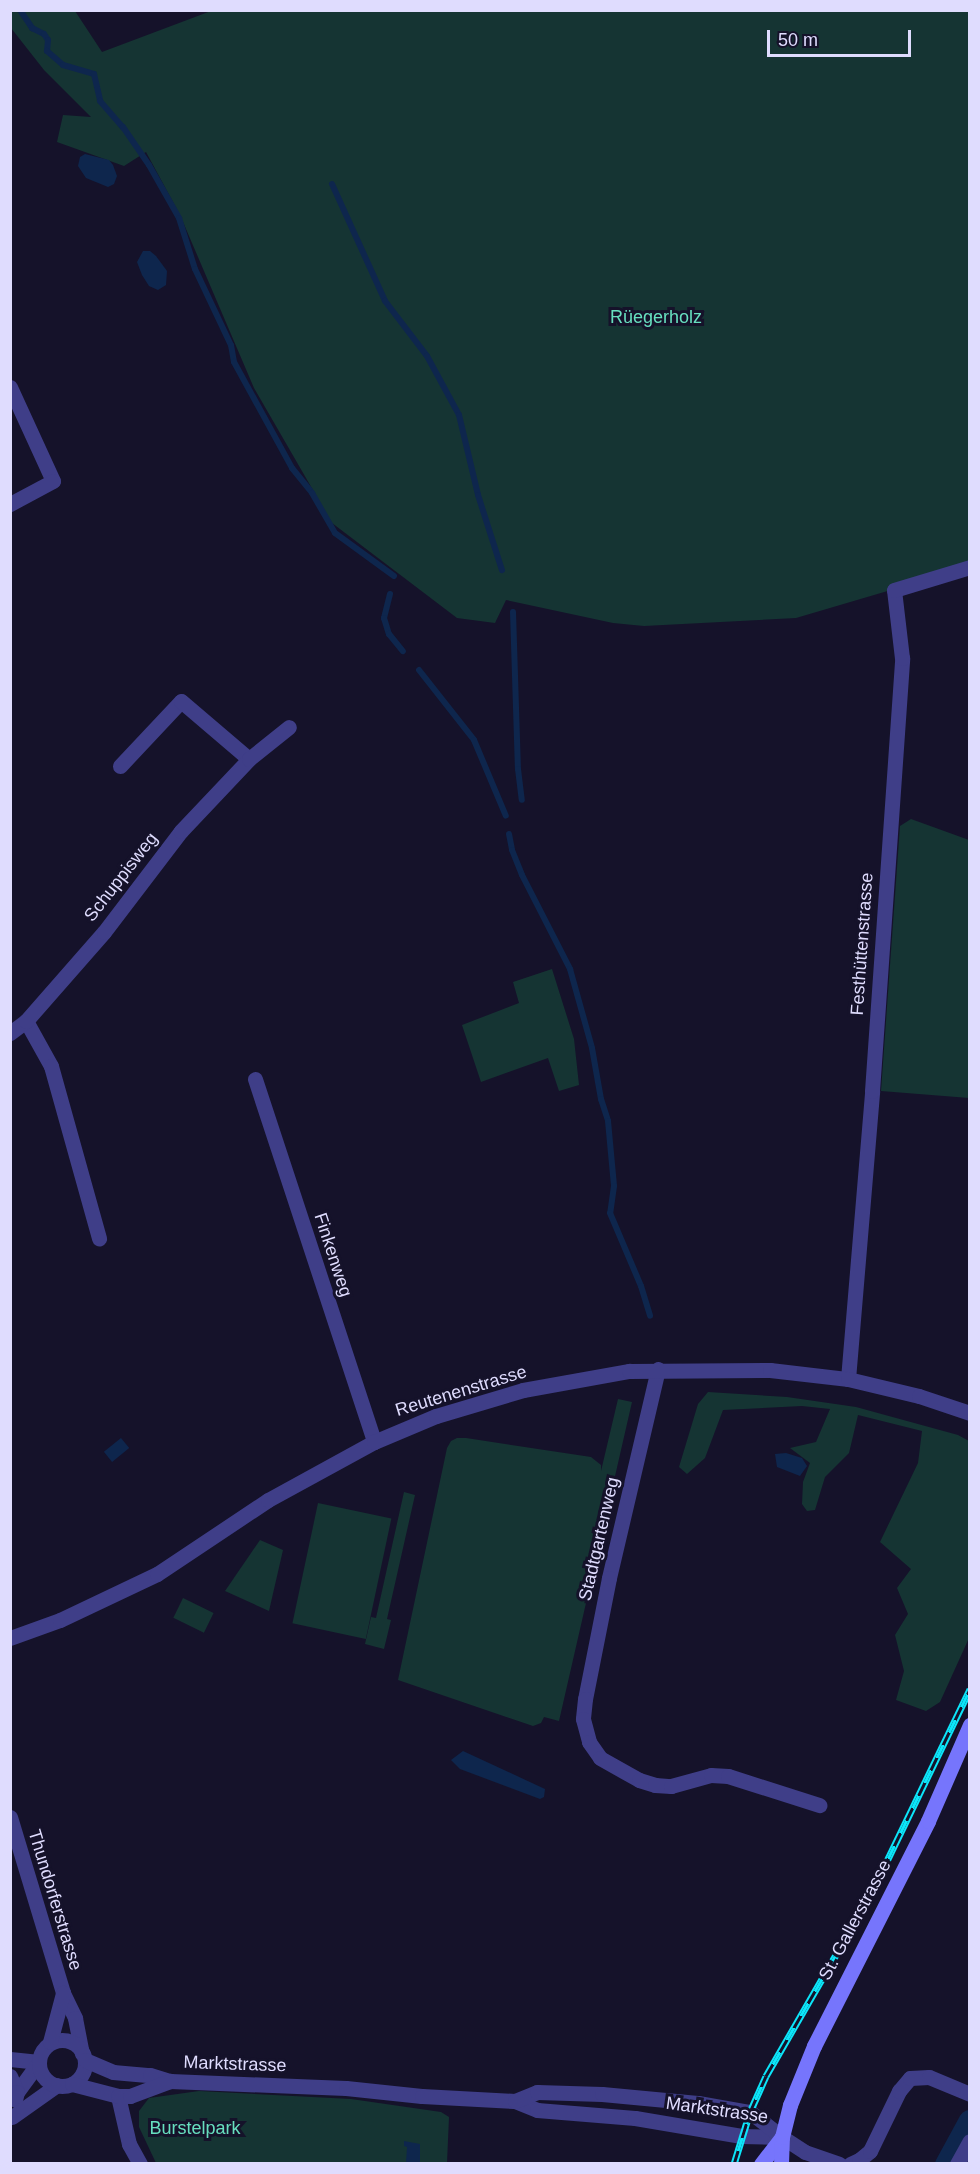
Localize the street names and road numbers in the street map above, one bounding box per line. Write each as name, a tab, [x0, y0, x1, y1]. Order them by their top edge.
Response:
street label: Schuppisweg	[80, 828, 162, 926]
street label: Festhüttenstrasse	[846, 872, 878, 1016]
street label: Finkenweg	[309, 1210, 357, 1300]
street label: Reutenenstrasse	[393, 1361, 529, 1421]
street label: Stadtgartenweg	[574, 1475, 624, 1603]
street label: Thundorferstrasse	[23, 1827, 87, 1973]
street label: St. Gallerstrasse	[814, 1856, 896, 1984]
street label: Marktstrasse	[183, 2051, 287, 2077]
street label: Marktstrasse	[664, 2092, 770, 2128]

